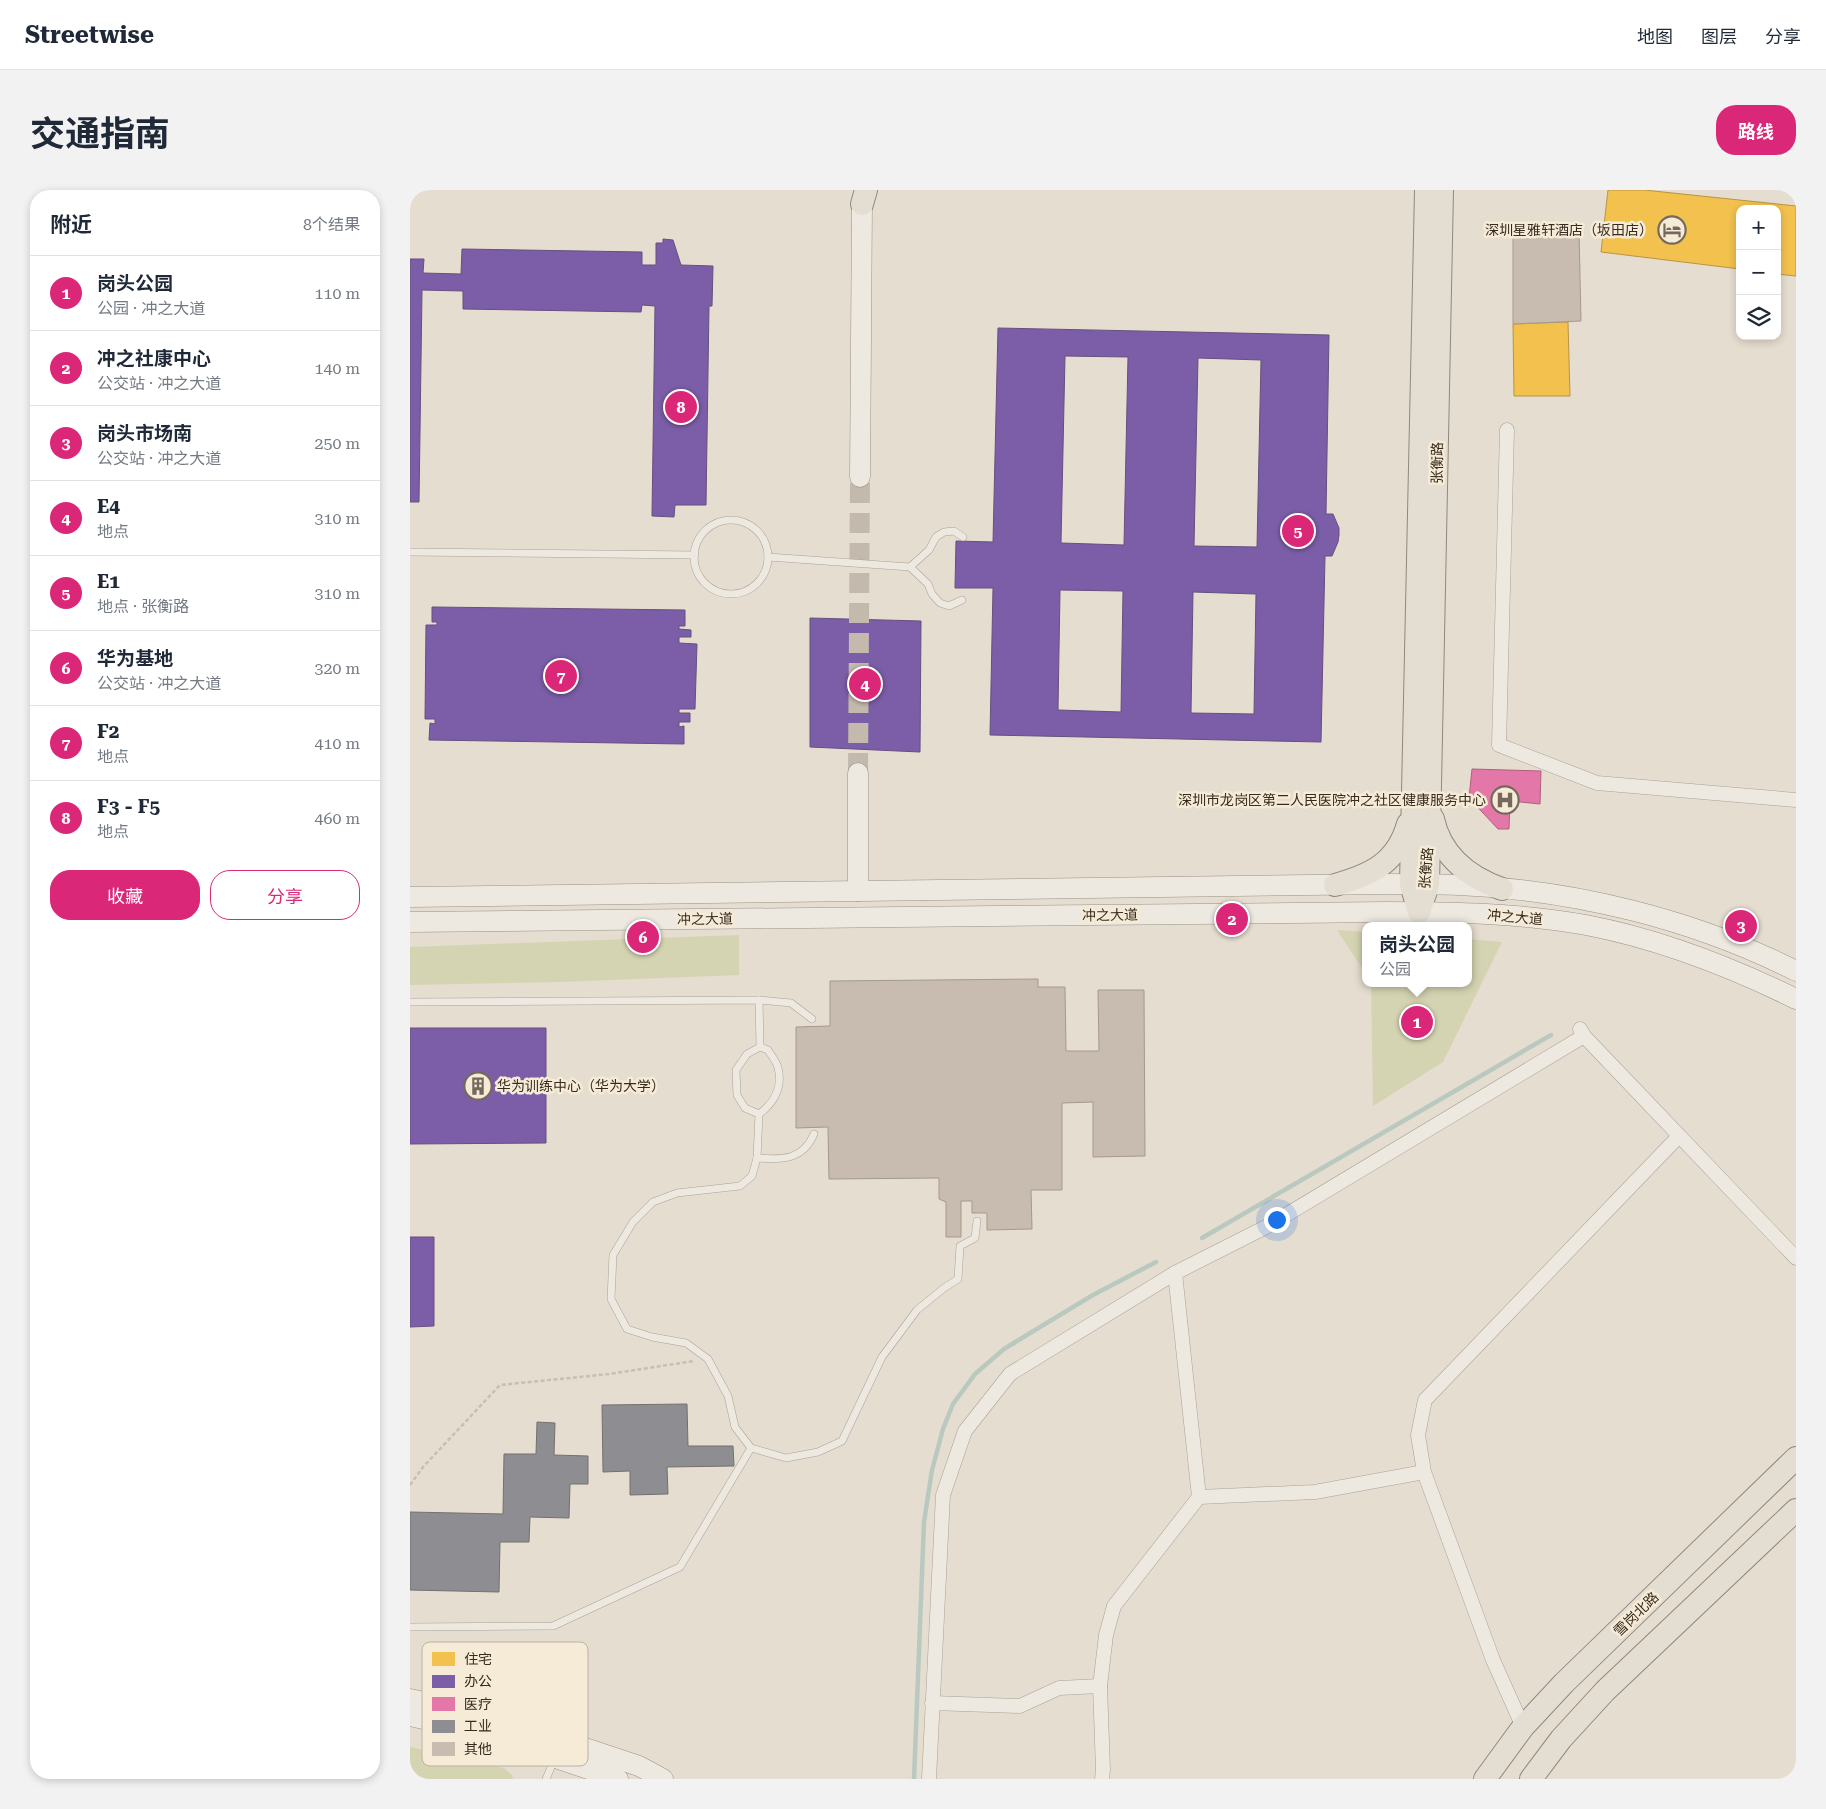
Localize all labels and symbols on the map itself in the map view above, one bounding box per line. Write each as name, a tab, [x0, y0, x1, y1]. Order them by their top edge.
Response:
hotel icon: 深圳星雅轩酒店（坂田店）	[1657, 215, 1687, 245]
place label: 深圳星雅轩酒店（坂田店）	[1485, 222, 1653, 238]
pin: 8	[665, 388, 697, 426]
street label: 张衡路	[1429, 442, 1445, 484]
pin: 5	[1282, 512, 1314, 550]
pin: 7	[545, 657, 577, 695]
pin: 4	[849, 665, 881, 703]
hospital icon: 深圳市龙岗区第二人民医院冲之社区健康服务中心	[1490, 785, 1520, 815]
place label: 深圳市龙岗区第二人民医院冲之社区健康服务中心	[1178, 792, 1486, 808]
street label: 张衡路	[1416, 846, 1436, 890]
pin: 2	[1216, 900, 1248, 938]
street label: 冲之大道	[1082, 907, 1138, 923]
street label: 冲之大道	[1486, 907, 1544, 927]
pin: 3	[1725, 907, 1757, 945]
street label: 冲之大道	[677, 911, 733, 927]
pin: 6	[627, 918, 659, 956]
pin: 1	[1401, 1003, 1433, 1041]
building icon: 华为训练中心（华为大学）	[463, 1071, 493, 1101]
place label: 华为训练中心（华为大学）	[497, 1078, 665, 1094]
your location	[1264, 1207, 1290, 1233]
street label: 雪岗北路	[1610, 1589, 1662, 1639]
legend	[422, 1642, 588, 1766]
text: 住宅	[464, 1651, 492, 1667]
text: 办公	[464, 1673, 492, 1689]
text: 医疗	[464, 1696, 492, 1712]
text: 工业	[464, 1718, 492, 1734]
text: 其他	[464, 1741, 492, 1757]

